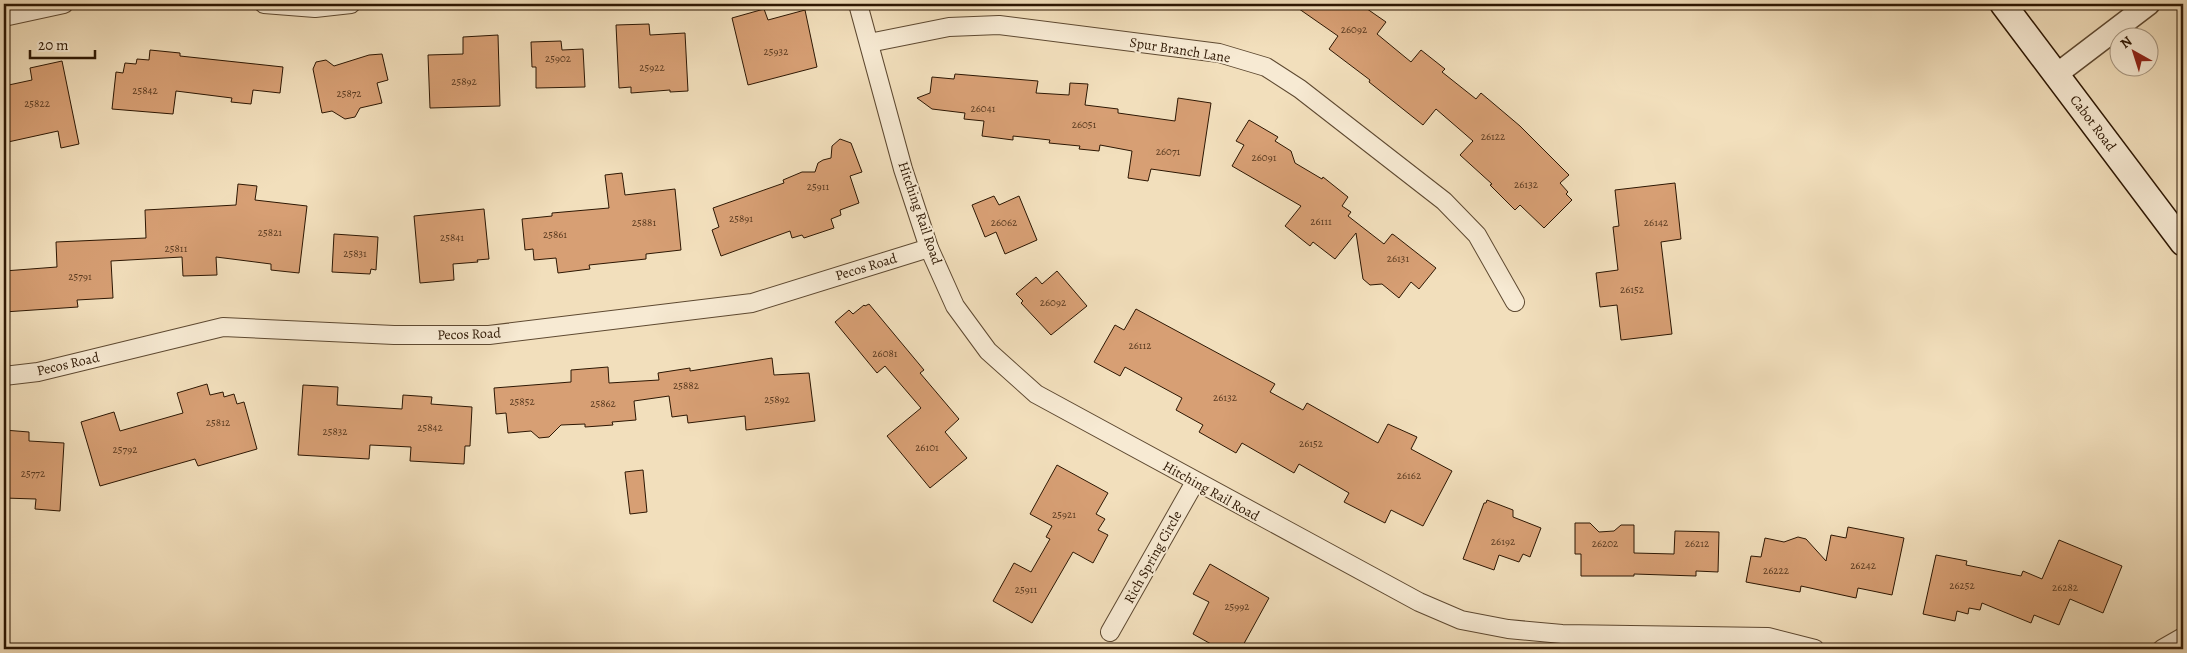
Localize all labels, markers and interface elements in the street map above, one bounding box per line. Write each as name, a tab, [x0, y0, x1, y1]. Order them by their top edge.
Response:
house number: 26092	[1341, 22, 1367, 37]
scale bar	[30, 28, 95, 60]
north arrow	[2110, 28, 2160, 78]
text: N	[2116, 32, 2136, 53]
street label: Spur Branch Lane	[1128, 33, 1232, 67]
text: 20 m	[38, 35, 69, 55]
house number: 25932	[764, 44, 788, 59]
house number: 25902	[545, 51, 571, 66]
house number: 25922	[639, 60, 665, 75]
house number: 25892	[451, 74, 477, 89]
house number: 25842	[132, 83, 158, 98]
house number: 25872	[336, 86, 362, 101]
street label: Cabot Road	[2066, 91, 2121, 155]
house number: 25822	[24, 96, 50, 111]
house number: 26041	[971, 101, 996, 116]
house number: 26051	[1072, 117, 1097, 132]
house number: 26122	[1481, 129, 1505, 144]
house number: 26071	[1156, 144, 1181, 159]
house number: 26091	[1252, 150, 1277, 165]
street label: Hitching Rail Road	[893, 159, 947, 268]
house number: 26132	[1514, 177, 1538, 192]
house number: 25911	[807, 179, 829, 194]
house number: 25891	[729, 211, 753, 226]
house number: 26111	[1310, 214, 1332, 229]
house number: 25881	[632, 215, 656, 230]
house number: 26062	[991, 215, 1017, 230]
house number: 26142	[1644, 215, 1668, 230]
house number: 25821	[258, 225, 282, 240]
house number: 25861	[543, 227, 567, 242]
house number: 25841	[440, 230, 464, 245]
house number: 25811	[165, 241, 188, 256]
house number: 25831	[343, 246, 367, 261]
street label: Pecos Road	[833, 248, 900, 285]
house number: 26131	[1387, 251, 1409, 266]
house number: 25791	[68, 269, 92, 284]
house number: 26152	[1620, 282, 1644, 297]
house number: 26092	[1040, 295, 1066, 310]
street label: Pecos Road	[437, 323, 502, 345]
house number: 26112	[1128, 338, 1152, 353]
house number: 26081	[872, 346, 898, 361]
street label: Pecos Road	[35, 347, 102, 380]
house number: 25882	[673, 378, 699, 393]
house number: 26132	[1213, 390, 1237, 405]
house number: 25892	[764, 392, 790, 407]
house number: 25852	[509, 394, 535, 409]
house number: 25862	[590, 396, 616, 411]
house number: 25812	[206, 415, 230, 430]
house number: 25842	[417, 420, 443, 435]
house number: 25832	[322, 424, 348, 439]
house number: 26152	[1299, 436, 1323, 451]
house number: 26101	[915, 440, 939, 455]
house number: 25792	[113, 442, 137, 457]
street label: Hitching Rail Road	[1159, 457, 1263, 526]
house number: 25772	[21, 466, 45, 481]
house number: 26162	[1397, 468, 1421, 483]
house number: 25921	[1052, 507, 1076, 522]
street label: Rich Spring Circle	[1120, 507, 1186, 607]
house number: 26192	[1491, 534, 1515, 549]
house number: 26202	[1592, 536, 1618, 551]
house number: 26212	[1685, 536, 1709, 551]
house number: 26242	[1850, 558, 1876, 573]
house number: 26222	[1763, 563, 1789, 578]
house number: 26252	[1949, 578, 1975, 593]
house number: 26282	[2052, 580, 2078, 595]
house number: 25911	[1015, 582, 1037, 597]
house number: 25992	[1224, 599, 1250, 614]

